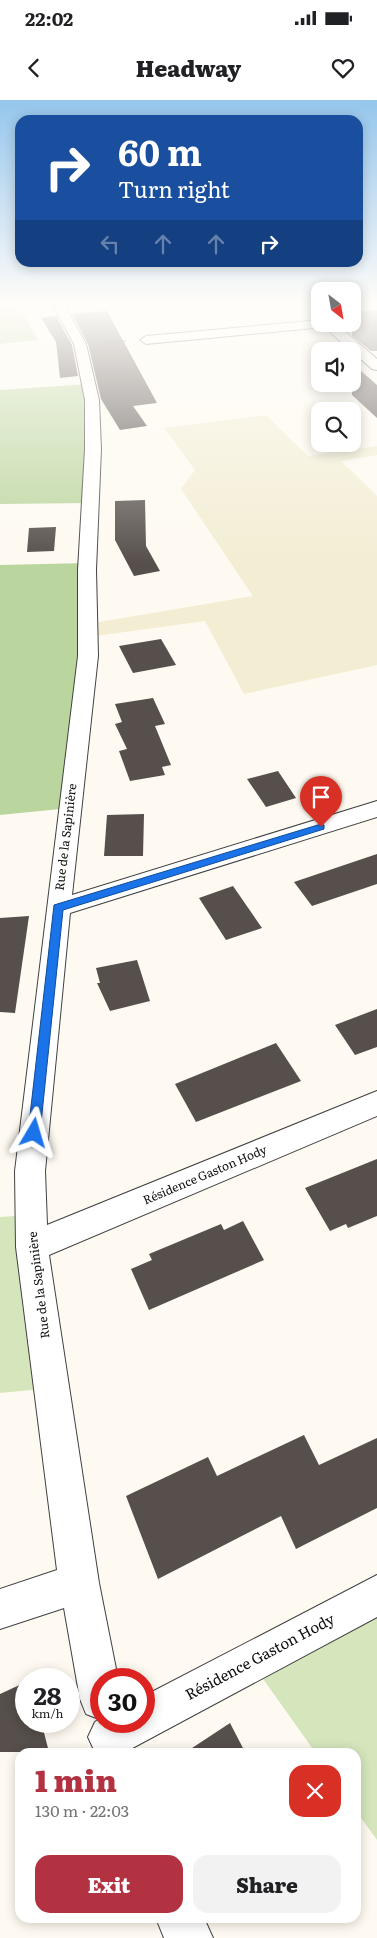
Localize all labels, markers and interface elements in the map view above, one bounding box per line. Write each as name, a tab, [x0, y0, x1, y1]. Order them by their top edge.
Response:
text: 22:02	[25, 4, 73, 32]
text: Headway	[136, 51, 241, 84]
icon: back	[20, 54, 48, 82]
icon: heart	[329, 54, 357, 82]
text: 60 m	[118, 125, 202, 177]
icon: right	[35, 135, 100, 200]
text: Turn right	[118, 172, 230, 205]
icon: left	[96, 230, 124, 258]
icon: ahead	[149, 230, 177, 258]
icon: ahead	[202, 230, 230, 258]
icon: right	[255, 230, 283, 258]
north arrow	[311, 282, 361, 332]
map controls	[311, 282, 361, 452]
button: sound	[311, 342, 361, 392]
button: search	[311, 402, 361, 452]
pin	[300, 776, 342, 827]
street label: Rue de la Sapinière	[50, 782, 81, 891]
icon: arrive	[307, 783, 335, 811]
position arrow	[7, 1106, 59, 1158]
street label: Résidence Gaston Hody	[140, 1140, 269, 1208]
street label: Rue de la Sapinière	[23, 1231, 54, 1340]
street label: Résidence Gaston Hody	[180, 1606, 338, 1705]
speed limit sign: 30	[90, 1668, 155, 1733]
text: 28	[33, 1676, 62, 1713]
text: km/h	[32, 1704, 63, 1722]
text: 1 min	[35, 1757, 117, 1801]
button: close	[289, 1765, 341, 1817]
text: 130 m · 22:03	[35, 1798, 129, 1822]
button: Exit	[35, 1855, 183, 1913]
button: Share	[193, 1855, 341, 1913]

